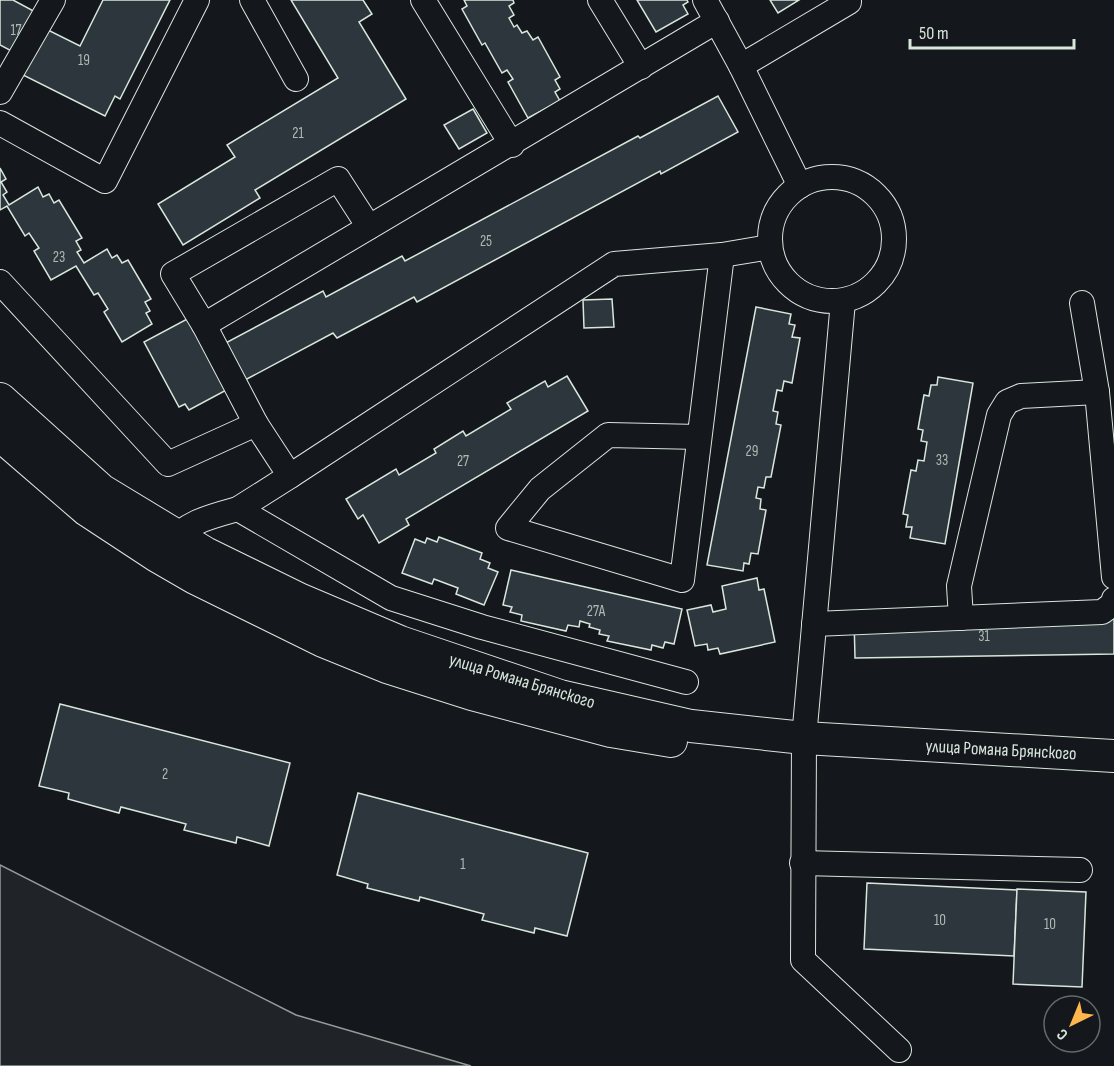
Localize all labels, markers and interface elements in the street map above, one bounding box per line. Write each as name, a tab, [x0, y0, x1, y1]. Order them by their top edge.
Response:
scale bar	[910, 12, 1074, 50]
house number: 17	[10, 21, 22, 40]
text: 50 m	[919, 23, 949, 44]
house number: 19	[78, 51, 90, 70]
house number: 21	[292, 124, 304, 143]
house number: 25	[480, 232, 492, 251]
house number: 23	[53, 248, 65, 267]
house number: 29	[746, 442, 758, 461]
house number: 33	[936, 451, 948, 470]
house number: 27	[457, 452, 469, 471]
house number: 27А	[587, 602, 606, 621]
house number: 31	[978, 627, 991, 646]
street label: улица Романа Брянского	[447, 649, 597, 713]
street label: улица Романа Брянского	[925, 736, 1077, 764]
house number: 2	[162, 765, 168, 784]
house number: 1	[460, 855, 466, 874]
house number: 10	[934, 911, 946, 930]
house number: 10	[1044, 915, 1056, 934]
north arrow	[1042, 994, 1102, 1054]
text: С	[1053, 1024, 1072, 1044]

